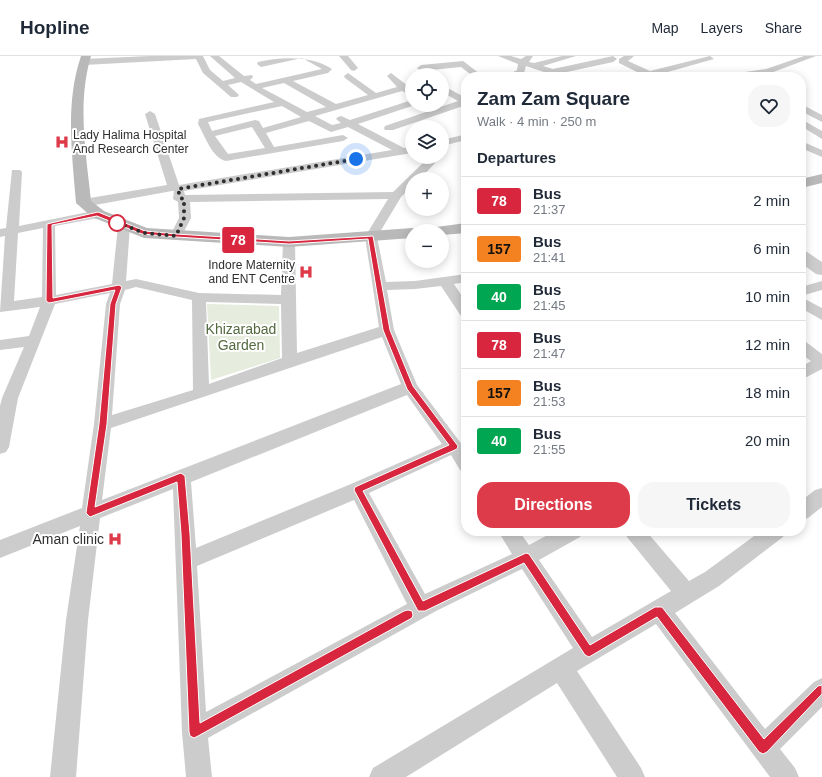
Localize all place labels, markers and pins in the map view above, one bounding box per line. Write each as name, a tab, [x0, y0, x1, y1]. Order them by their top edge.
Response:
place label: Lady Halima Hospital And Research Center	[73, 128, 188, 156]
hospital icon: Lady Halima Hospital And Research Center	[54, 134, 70, 150]
unlabelled marker	[108, 214, 126, 232]
place label: Indore Maternity and ENT Centre	[208, 258, 295, 286]
hospital icon: Indore Maternity and ENT Centre	[298, 264, 314, 280]
place label: Aman clinic	[32, 531, 104, 547]
hospital icon: Aman clinic	[107, 531, 123, 547]

